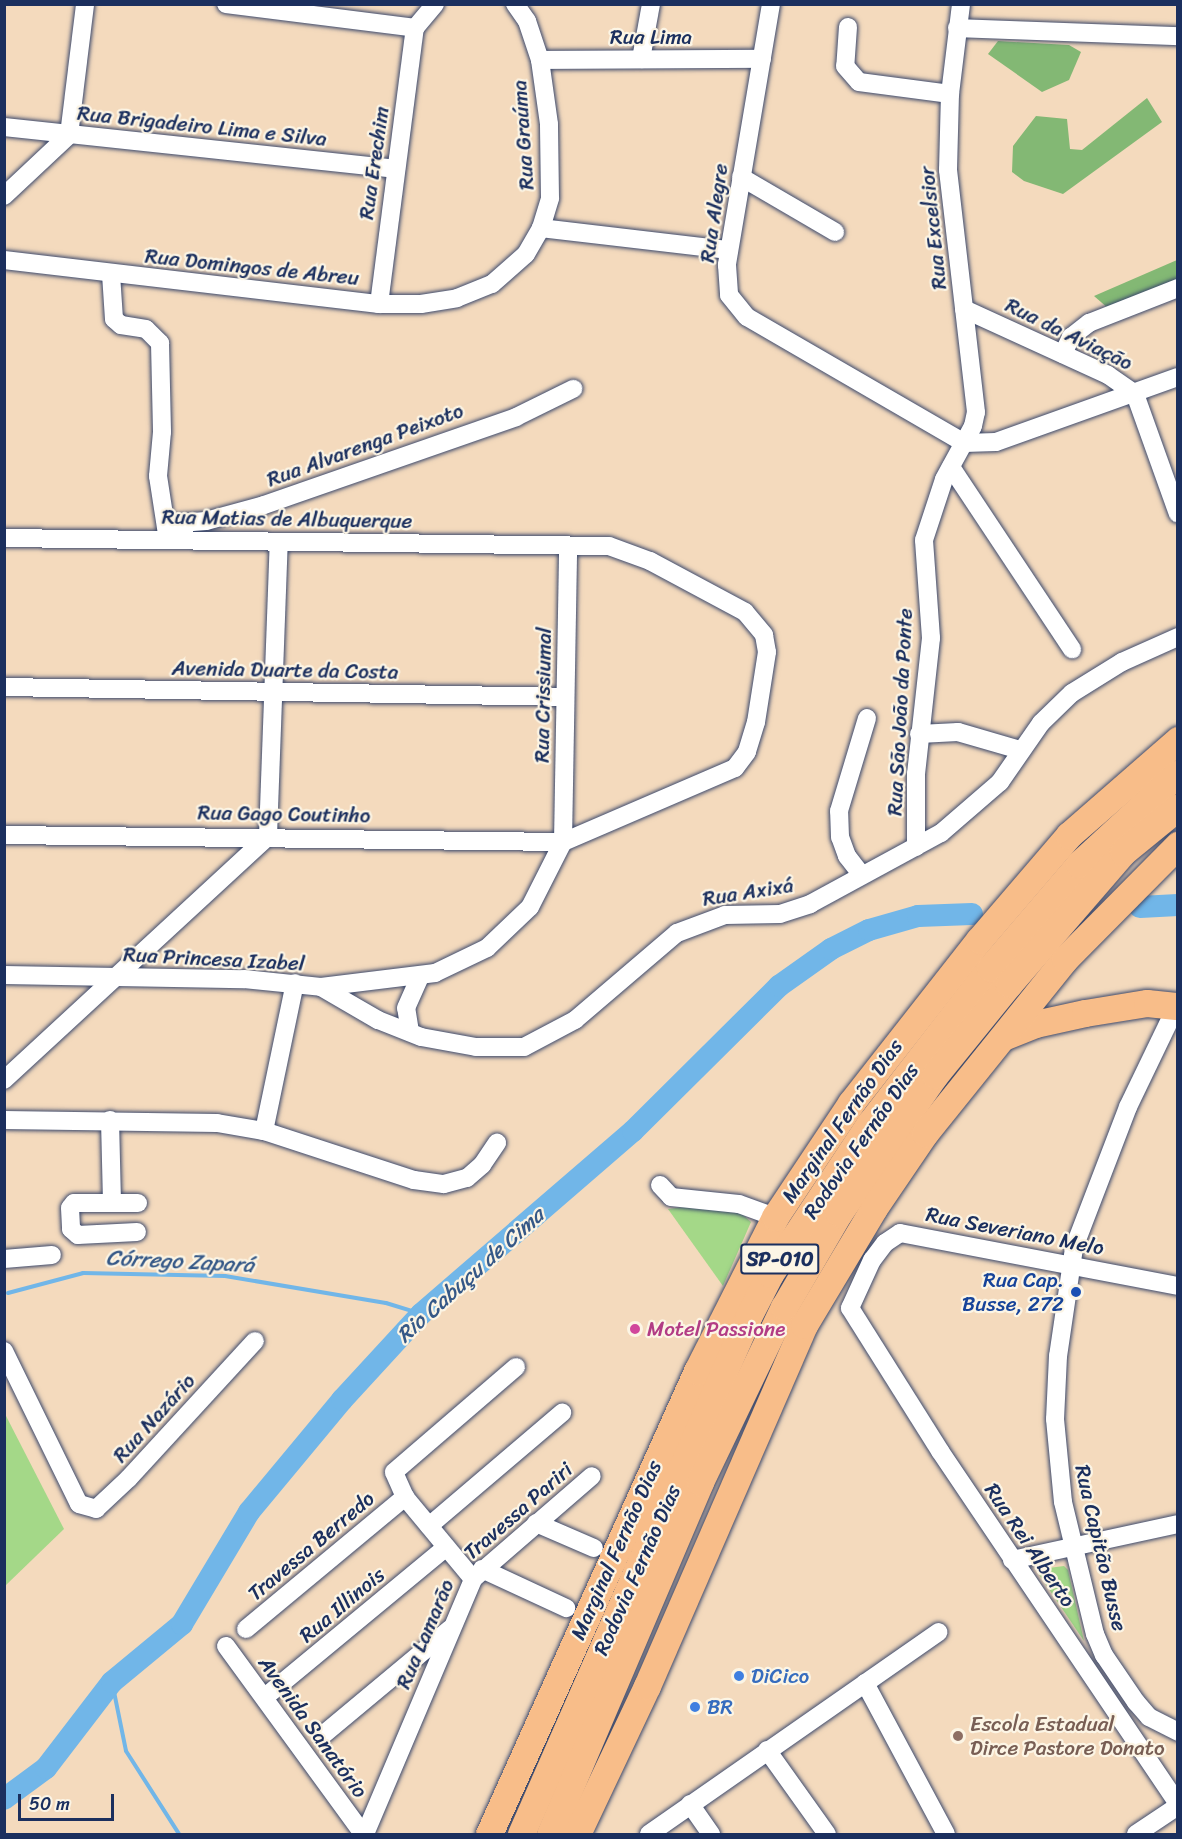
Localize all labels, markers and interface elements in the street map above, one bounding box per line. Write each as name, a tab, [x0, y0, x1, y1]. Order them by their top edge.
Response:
street label: Rua Lima	[610, 24, 692, 50]
street label: Rua Graúma	[507, 79, 539, 191]
street label: Rua Brigadeiro Lima e Silva	[77, 100, 327, 152]
street label: Rua Erechim	[354, 105, 394, 221]
street label: Rua Alegre	[695, 161, 733, 265]
street label: Rua Excelsior	[914, 165, 952, 291]
street label: Rua Domingos de Abreu	[143, 243, 361, 291]
street label: Rua da Aviação	[1001, 292, 1137, 376]
street label: Rua Alvarenga Peixoto	[263, 398, 467, 492]
street label: Rua Matias de Albuquerque	[162, 504, 412, 534]
street label: Rua São João da Ponte	[882, 607, 918, 817]
street label: Rua Crissiumal	[529, 627, 557, 763]
street label: Avenida Duarte da Costa	[172, 655, 398, 685]
street label: Rua Gago Coutinho	[197, 800, 371, 828]
street label: Rua Axixá	[701, 872, 795, 912]
street label: Rua Princesa Izabel	[122, 942, 306, 976]
street label: Marginal Fernão Dias	[776, 1035, 908, 1207]
street label: Rodovia Fernão Dias	[798, 1058, 924, 1224]
street label: Rua Severiano Melo	[923, 1201, 1107, 1261]
water label: Rio Cabuçu de Cima	[391, 1202, 549, 1348]
road number: SP-010	[740, 1242, 820, 1276]
water label: Córrego Zapará	[105, 1244, 255, 1278]
place label: Rua Cap. Busse, 272	[962, 1267, 1064, 1317]
marker: Rua Cap. Busse, 272	[1069, 1285, 1083, 1299]
place label: Motel Passione	[647, 1316, 787, 1342]
marker: Motel Passione	[628, 1322, 642, 1336]
street label: Rua Nazário	[108, 1369, 200, 1467]
street label: Travessa Pariri	[458, 1457, 578, 1565]
street label: Marginal Fernão Dias	[565, 1457, 667, 1643]
street label: Rua Capitão Busse	[1070, 1462, 1132, 1634]
street label: Rua Rei Alberto	[979, 1478, 1081, 1612]
street label: Rodovia Fernão Dias	[588, 1481, 686, 1659]
street label: Travessa Berredo	[243, 1486, 379, 1606]
street label: Rua Illinois	[294, 1562, 390, 1648]
street label: Rua Lamarão	[391, 1575, 459, 1693]
street label: Avenida Sanatório	[253, 1651, 373, 1803]
place label: DiCico	[751, 1663, 809, 1689]
marker: DiCico	[732, 1669, 746, 1683]
place label: BR	[707, 1694, 733, 1720]
marker: BR	[688, 1700, 702, 1714]
place label: Escola Estadual Dirce Pastore Donato	[970, 1711, 1165, 1761]
marker: Escola Estadual Dirce Pastore Donato	[951, 1729, 965, 1743]
scale bar	[21, 1782, 117, 1820]
text: 50 m	[29, 1788, 70, 1820]

